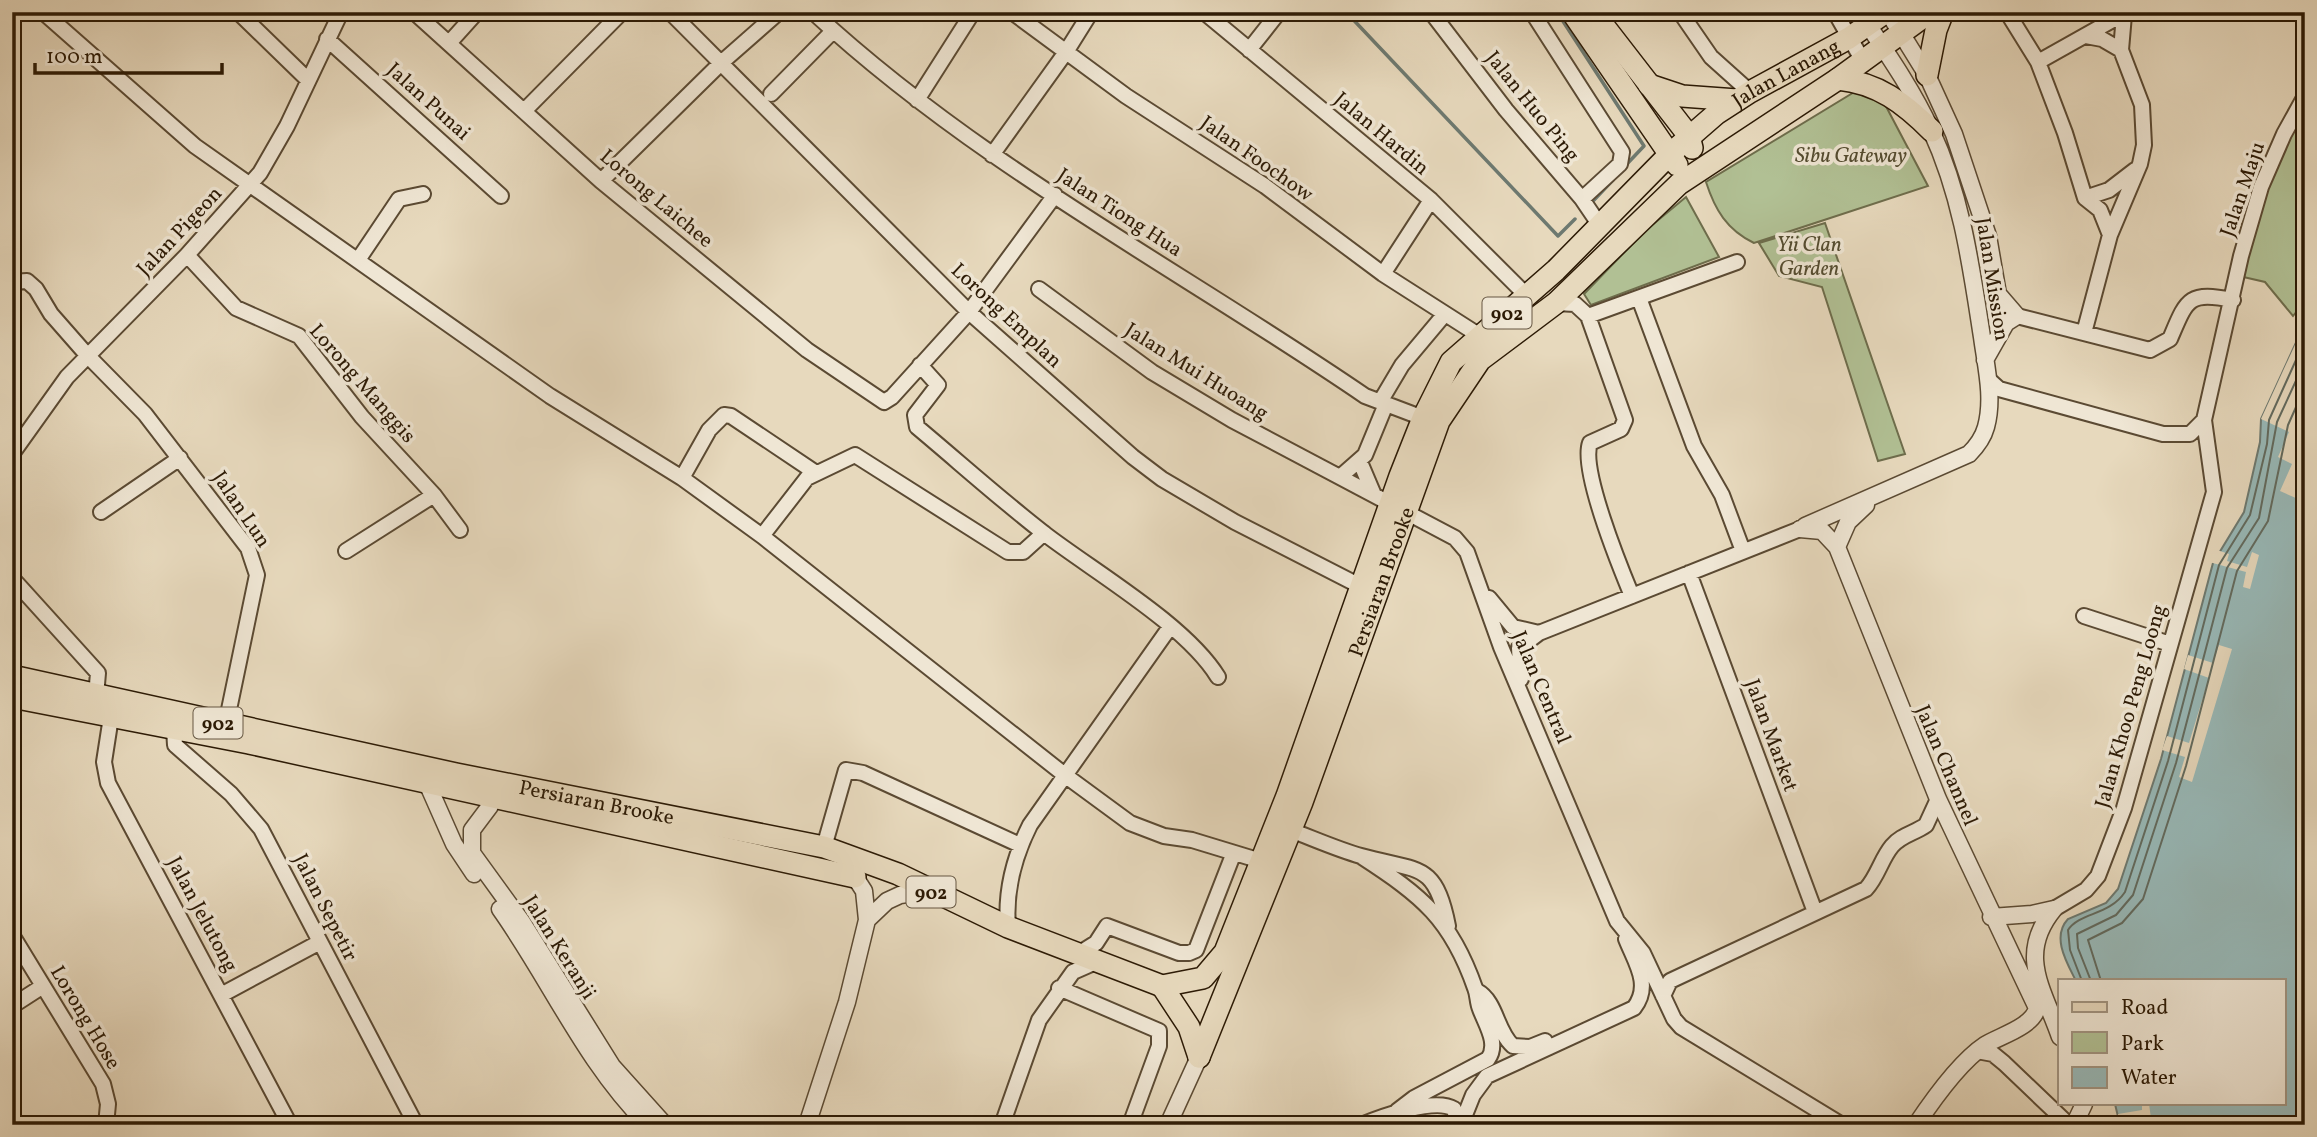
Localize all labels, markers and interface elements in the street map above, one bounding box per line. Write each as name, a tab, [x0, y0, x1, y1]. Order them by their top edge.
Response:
scale bar	[35, 32, 222, 76]
street label: Jalan Lanang	[1727, 33, 1846, 116]
text: 100 m	[46, 43, 103, 72]
street label: Jalan Huo Ping	[1478, 45, 1586, 169]
street label: Jalan Punai	[380, 56, 476, 148]
street label: Jalan Hardin	[1327, 86, 1435, 183]
street label: Jalan Foochow	[1194, 109, 1319, 209]
street label: Jalan Maju	[2214, 138, 2273, 241]
park label: Sibu Gateway	[1795, 142, 1908, 171]
street label: Lorong Laichee	[593, 143, 719, 255]
street label: Jalan Tiong Hua	[1051, 162, 1188, 265]
street label: Jalan Pigeon	[131, 181, 229, 284]
street label: Jalan Mission	[1967, 215, 2016, 343]
park label: Yii Clan Garden	[1776, 231, 1842, 284]
street label: Lorong Emplan	[944, 257, 1068, 375]
road number: 902	[1482, 298, 1532, 328]
street label: Jalan Mui Huoang	[1119, 316, 1274, 428]
street label: Lorong Manggis	[302, 318, 422, 450]
street label: Jalan Lun	[204, 466, 277, 554]
street label: Persiaran Brooke	[1342, 503, 1423, 661]
street label: Jalan Khoo Peng Loong	[2088, 601, 2174, 812]
street label: Jalan Central	[1504, 627, 1577, 748]
street label: Jalan Market	[1737, 675, 1804, 796]
street label: Jalan Channel	[1907, 701, 1984, 831]
road number: 902	[194, 708, 242, 738]
street label: Persiaran Brooke	[516, 774, 676, 833]
street label: Jalan Sepetir	[285, 849, 364, 967]
street label: Jalan Jelutong	[159, 852, 244, 978]
road number: 902	[906, 876, 956, 908]
street label: Jalan Keranji	[515, 890, 602, 1006]
street label: Lorong Hose	[42, 960, 127, 1075]
legend	[2058, 979, 2286, 1106]
text: Road	[2121, 994, 2168, 1023]
text: Park	[2121, 1030, 2164, 1059]
text: Water	[2121, 1064, 2177, 1093]

